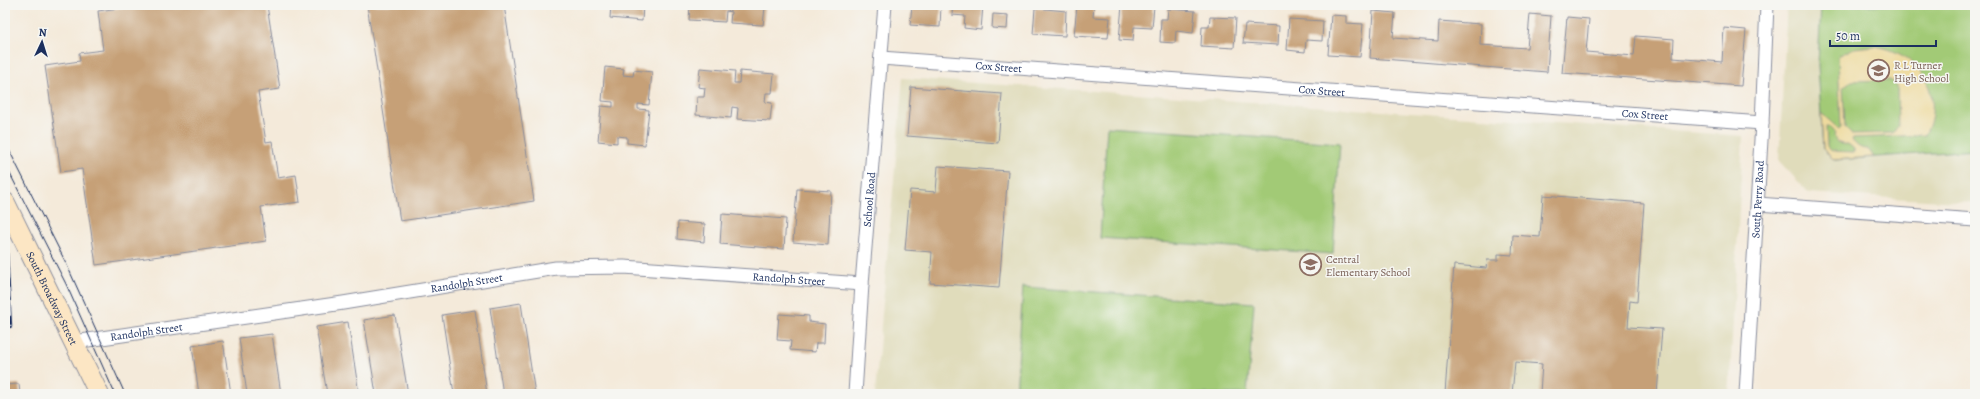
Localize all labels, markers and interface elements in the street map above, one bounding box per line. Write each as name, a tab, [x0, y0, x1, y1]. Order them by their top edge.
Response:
north arrow	[22, 22, 62, 62]
scale bar	[1830, 22, 1936, 48]
text: N	[38, 25, 47, 40]
text: 50 m	[1836, 28, 1860, 44]
street label: Cox Street	[975, 58, 1023, 76]
school or university icon: R L Turner High School	[1866, 58, 1892, 84]
place label: R L Turner High School	[1894, 58, 1949, 86]
street label: Cox Street	[1298, 82, 1346, 100]
street label: Cox Street	[1621, 106, 1669, 124]
street label: South Perry Road	[1748, 160, 1768, 239]
street label: School Road	[860, 171, 879, 228]
street label: South Broadway Street	[22, 249, 81, 348]
school or university icon: Central Elementary School	[1298, 252, 1324, 278]
place label: Central Elementary School	[1326, 252, 1411, 280]
street label: Randolph Street	[752, 269, 826, 289]
street label: Randolph Street	[429, 270, 504, 296]
street label: Randolph Street	[109, 319, 184, 345]

